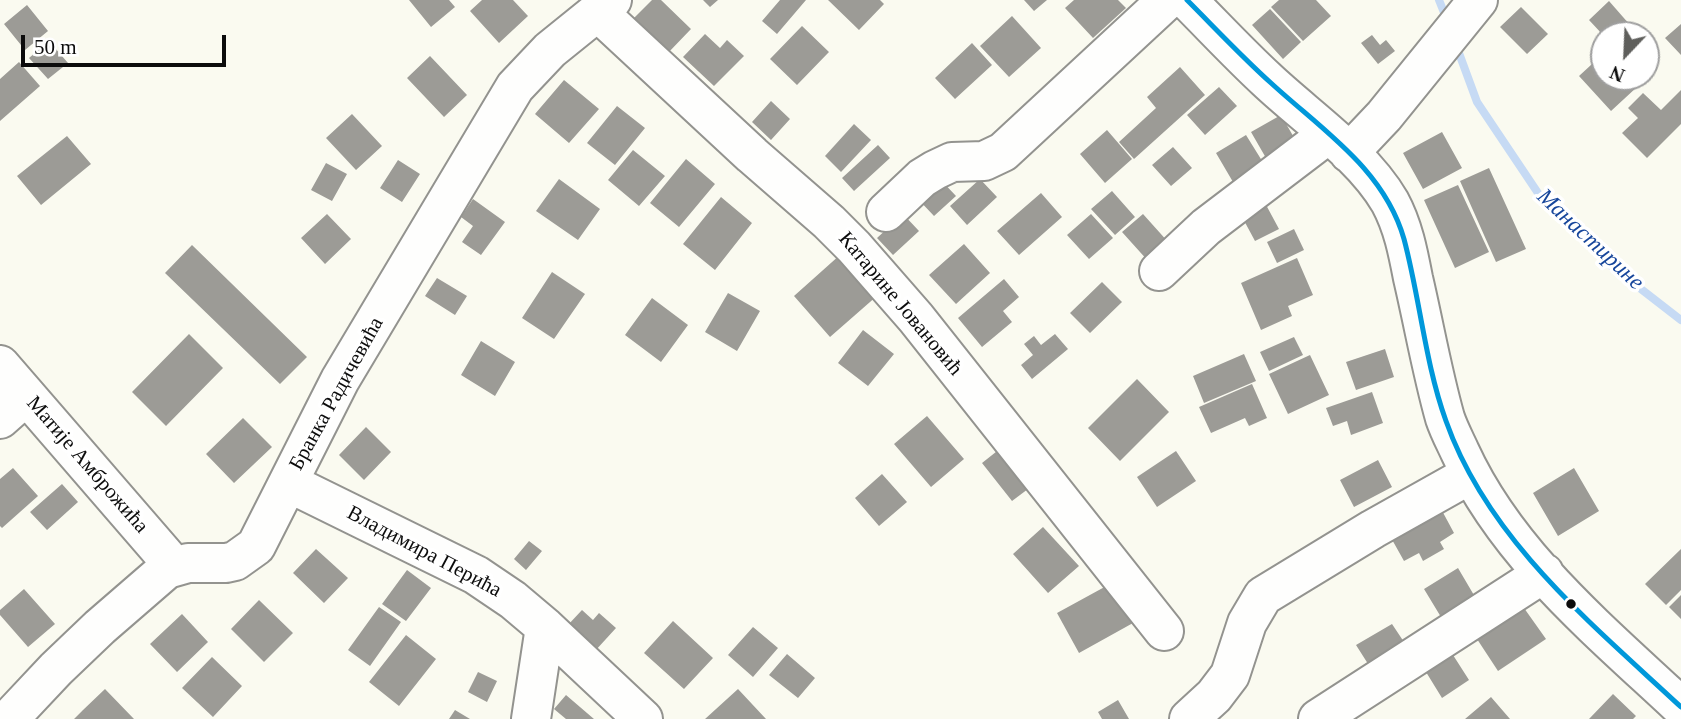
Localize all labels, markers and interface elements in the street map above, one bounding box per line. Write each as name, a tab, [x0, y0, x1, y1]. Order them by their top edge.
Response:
scale bar	[24, 21, 229, 65]
north arrow	[1590, 21, 1660, 91]
text: 50 m	[34, 35, 77, 59]
text: N	[1607, 62, 1628, 86]
water label: Манастирине	[1531, 183, 1649, 297]
street label: Катарине Јовановић	[833, 227, 967, 381]
street label: Бранка Радичевића	[284, 313, 390, 475]
street label: Матије Амброжића	[21, 391, 153, 539]
street label: Владимира Перића	[342, 501, 506, 603]
unlabelled marker	[1564, 597, 1578, 611]

